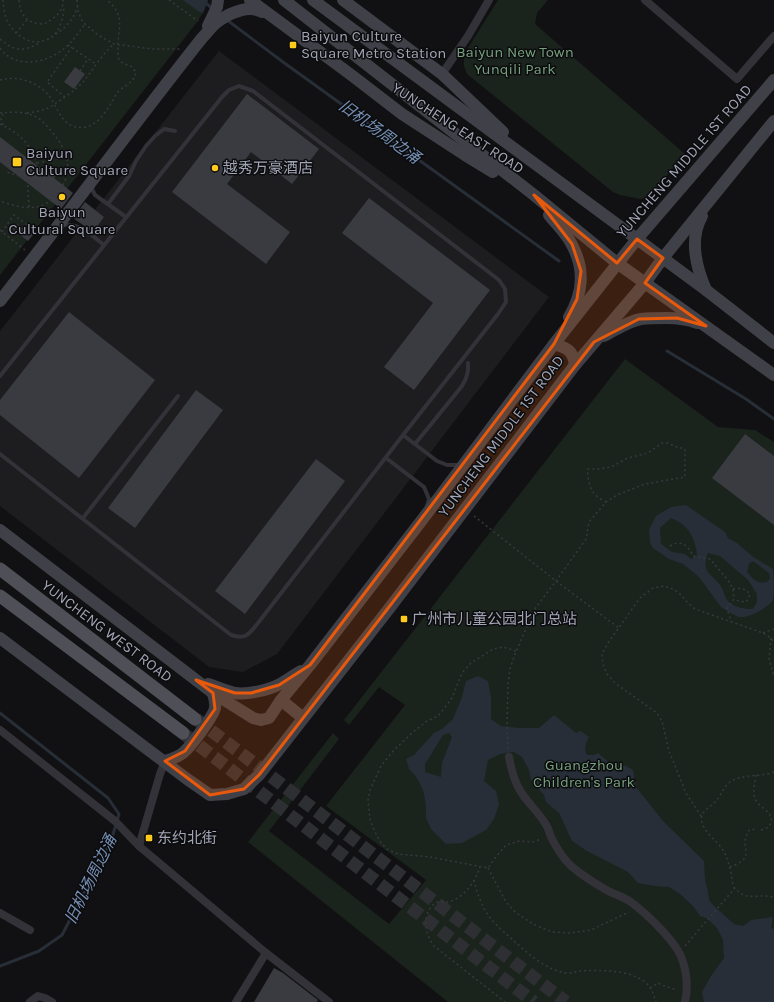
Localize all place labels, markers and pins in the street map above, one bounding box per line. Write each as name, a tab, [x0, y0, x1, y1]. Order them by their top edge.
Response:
place label: Baiyun Culture Square Metro Station	[301, 27, 446, 62]
marker: Baiyun Culture Square Metro Station	[288, 40, 298, 50]
place label: Baiyun Culture Square	[26, 144, 128, 179]
marker: Baiyun Culture Square	[11, 156, 23, 168]
place label: 越秀万豪酒店	[223, 159, 313, 177]
marker: 越秀万豪酒店	[210, 163, 220, 173]
marker: Baiyun Cultural Square	[57, 192, 67, 202]
place label: Baiyun Cultural Square	[9, 203, 115, 238]
place label: 广州市儿童公园北门总站	[412, 610, 577, 628]
marker: 广州市儿童公园北门总站	[399, 614, 409, 624]
place label: 东约北街	[157, 829, 217, 847]
marker: 东约北街	[144, 833, 154, 843]

